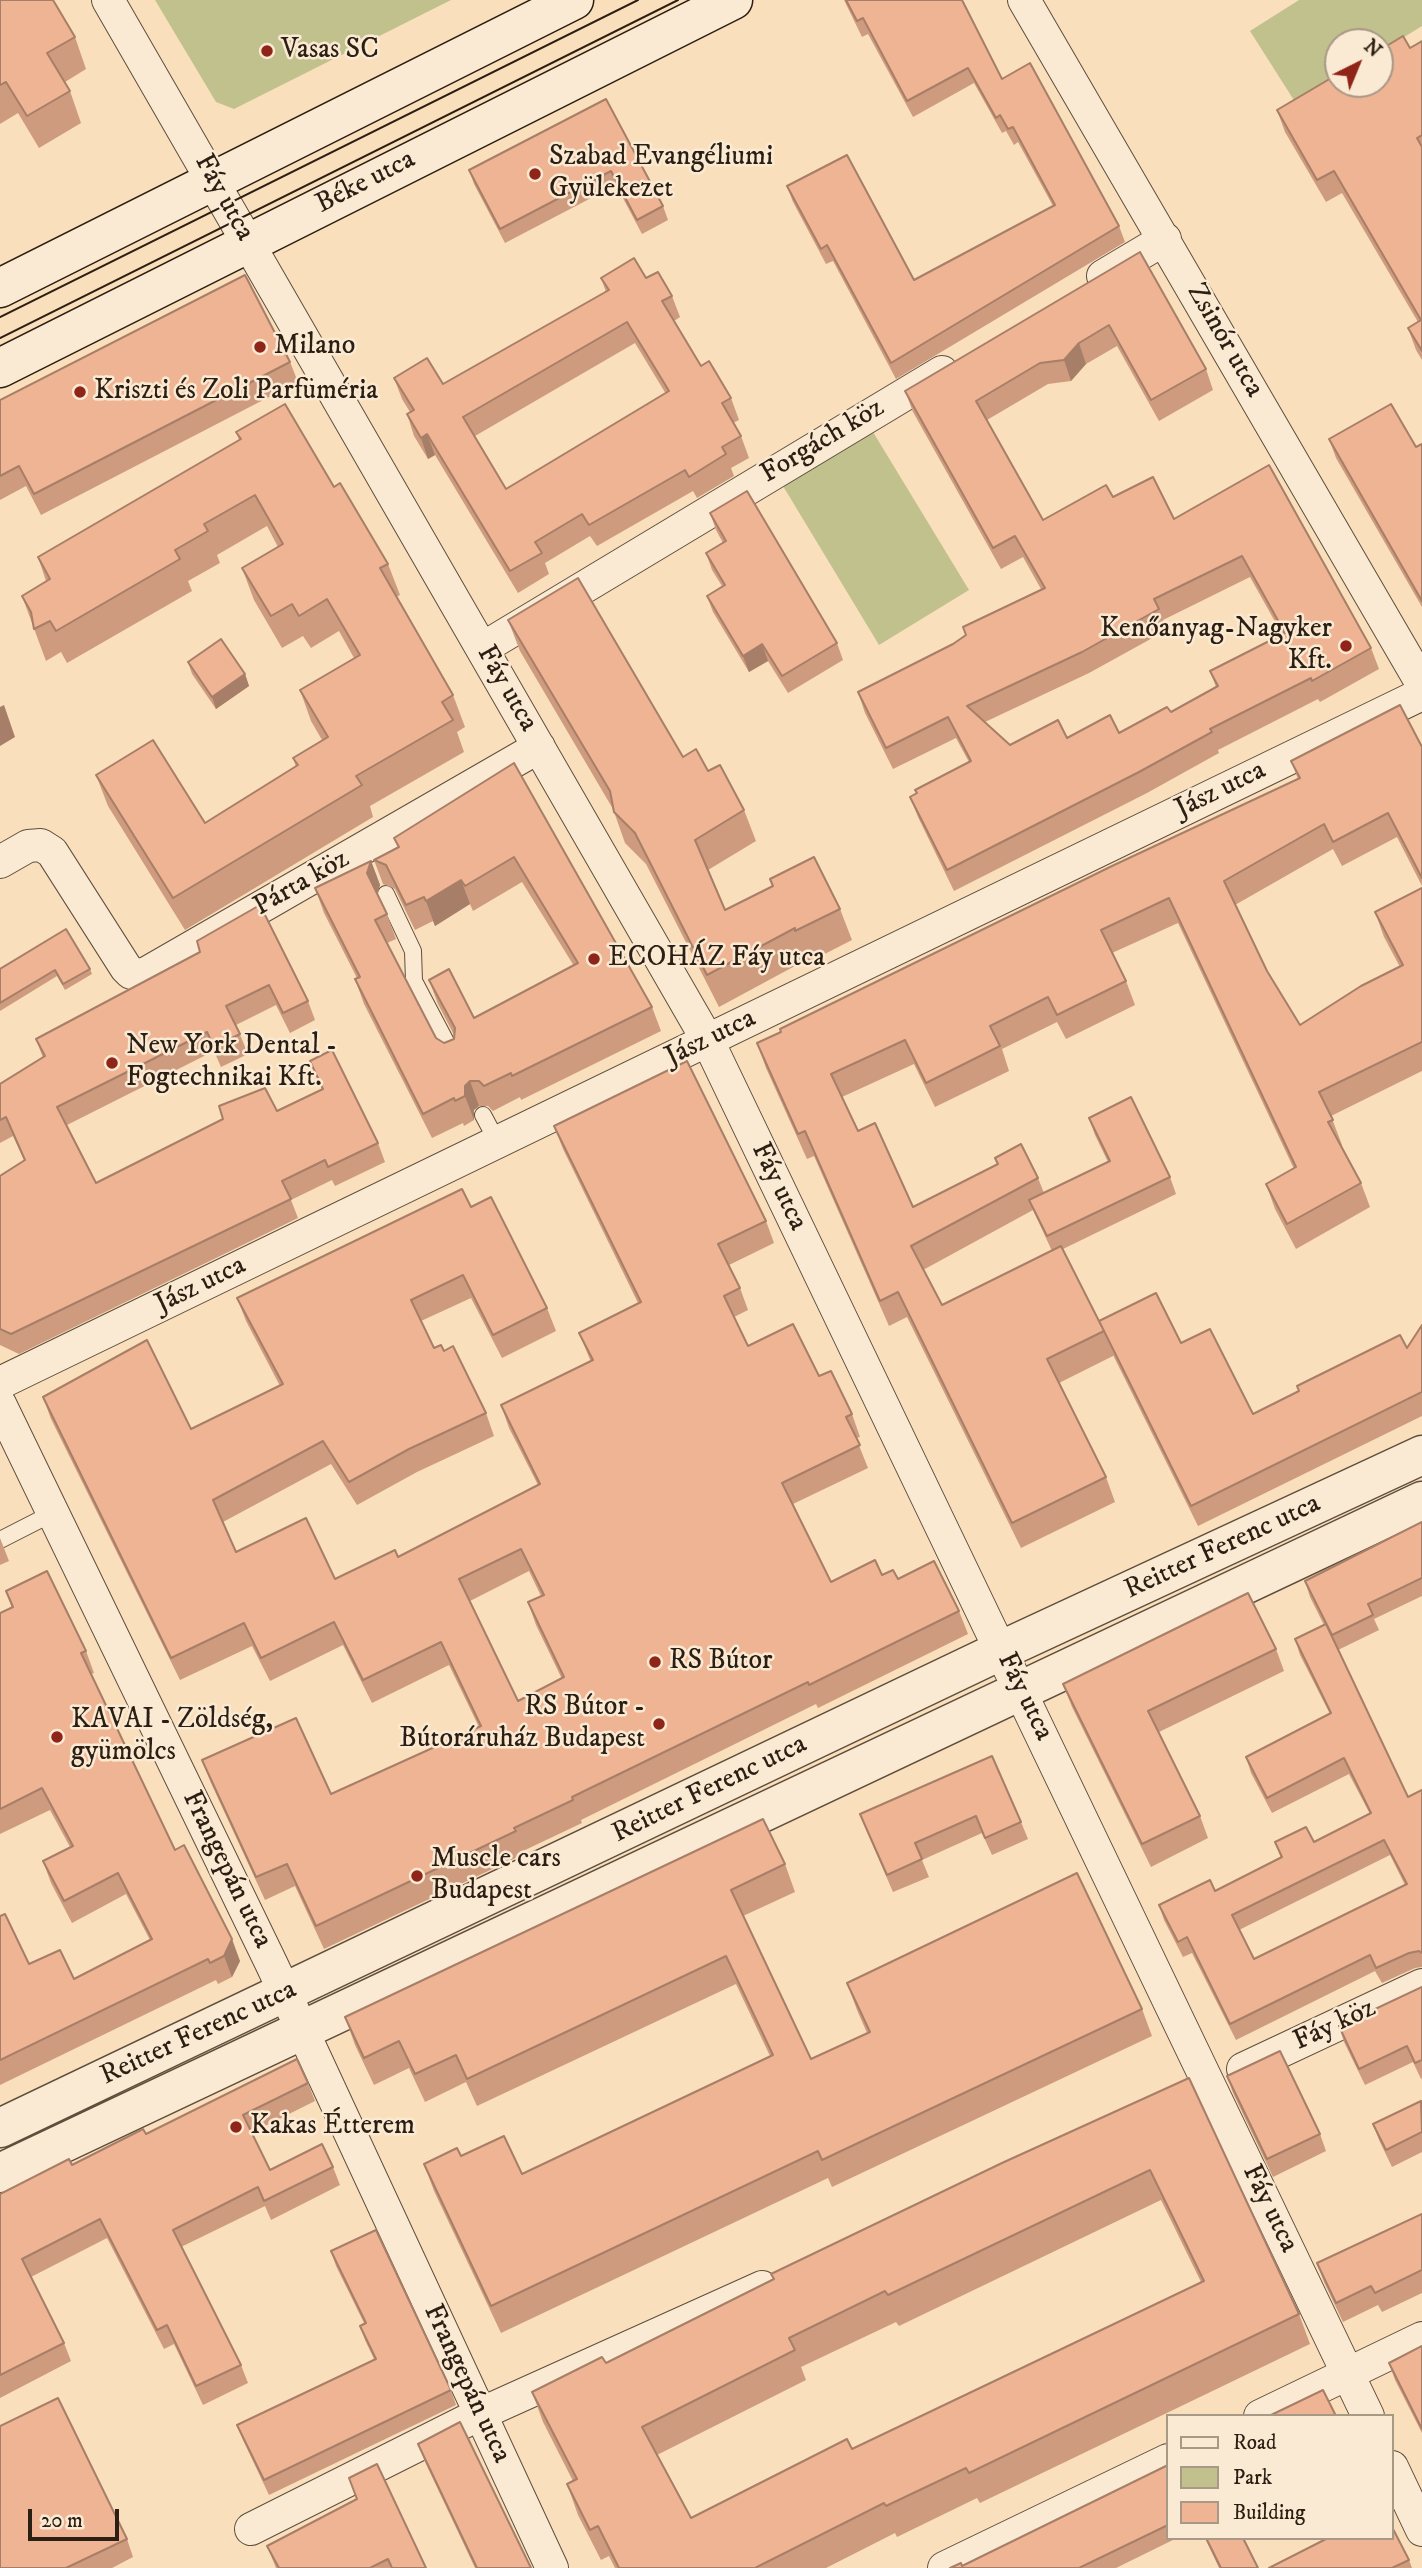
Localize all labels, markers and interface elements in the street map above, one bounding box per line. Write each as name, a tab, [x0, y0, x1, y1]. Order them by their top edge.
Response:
north arrow	[1324, 28, 1394, 98]
place label: Vasas SC	[281, 34, 379, 68]
text: N	[1359, 35, 1386, 62]
marker: Vasas SC	[259, 43, 275, 59]
place label: Szabad Evangéliumi Gyülekezet	[549, 141, 773, 207]
street label: Béke utca	[311, 144, 421, 222]
street label: Fáy utca	[186, 149, 260, 247]
marker: Szabad Evangéliumi Gyülekezet	[527, 166, 543, 182]
street label: Zsinór utca	[1178, 278, 1270, 404]
place label: Milano	[274, 330, 355, 364]
marker: Milano	[252, 339, 268, 355]
place label: Kriszti és Zoli Parfüméria	[94, 375, 378, 409]
marker: Kriszti és Zoli Parfüméria	[72, 384, 88, 400]
street label: Forgách köz	[755, 392, 891, 492]
place label: Kenőanyag-Nagyker Kft.	[1100, 613, 1332, 679]
marker: Kenőanyag-Nagyker Kft.	[1338, 638, 1354, 654]
street label: Fáy utca	[468, 640, 544, 738]
street label: Jász utca	[1170, 755, 1272, 827]
street label: Párta köz	[248, 843, 356, 925]
place label: ECOHÁZ Fáy utca	[608, 942, 825, 976]
marker: ECOHÁZ Fáy utca	[586, 951, 602, 967]
street label: Jász utca	[660, 1003, 762, 1075]
place label: New York Dental - Fogtechnikai Kft.	[126, 1030, 337, 1096]
marker: New York Dental - Fogtechnikai Kft.	[104, 1055, 120, 1071]
street label: Fáy utca	[742, 1137, 814, 1237]
street label: Jász utca	[150, 1250, 252, 1322]
street label: Reitter Ferenc utca	[1120, 1488, 1326, 1608]
place label: RS Bútor	[669, 1645, 772, 1679]
street label: Fáy utca	[988, 1647, 1060, 1747]
marker: RS Bútor	[647, 1654, 663, 1670]
place label: RS Bútor - Bútoráruház Budapest	[399, 1691, 645, 1757]
place label: KAVAI - Zöldség, gyümölcs	[71, 1704, 273, 1770]
marker: RS Bútor - Bútoráruház Budapest	[651, 1716, 667, 1732]
street label: Reitter Ferenc utca	[607, 1728, 813, 1852]
marker: KAVAI - Zöldség, gyümölcs	[49, 1729, 65, 1745]
street label: Frangepán utca	[173, 1786, 279, 1954]
place label: Muscle cars Budapest	[431, 1843, 561, 1909]
marker: Muscle cars Budapest	[409, 1868, 425, 1884]
street label: Reitter Ferenc utca	[96, 1974, 302, 2094]
street label: Fáy köz	[1289, 1992, 1381, 2060]
place label: Kakas Étterem	[250, 2110, 415, 2144]
marker: Kakas Étterem	[228, 2119, 244, 2135]
street label: Fáy utca	[1233, 2159, 1305, 2259]
street label: Frangepán utca	[415, 2299, 517, 2469]
legend	[1166, 2414, 1394, 2540]
text: Road	[1233, 2430, 1277, 2456]
text: Park	[1233, 2465, 1272, 2491]
scale bar	[32, 2494, 122, 2538]
text: Building	[1233, 2500, 1305, 2526]
text: 20 m	[41, 2508, 83, 2534]

